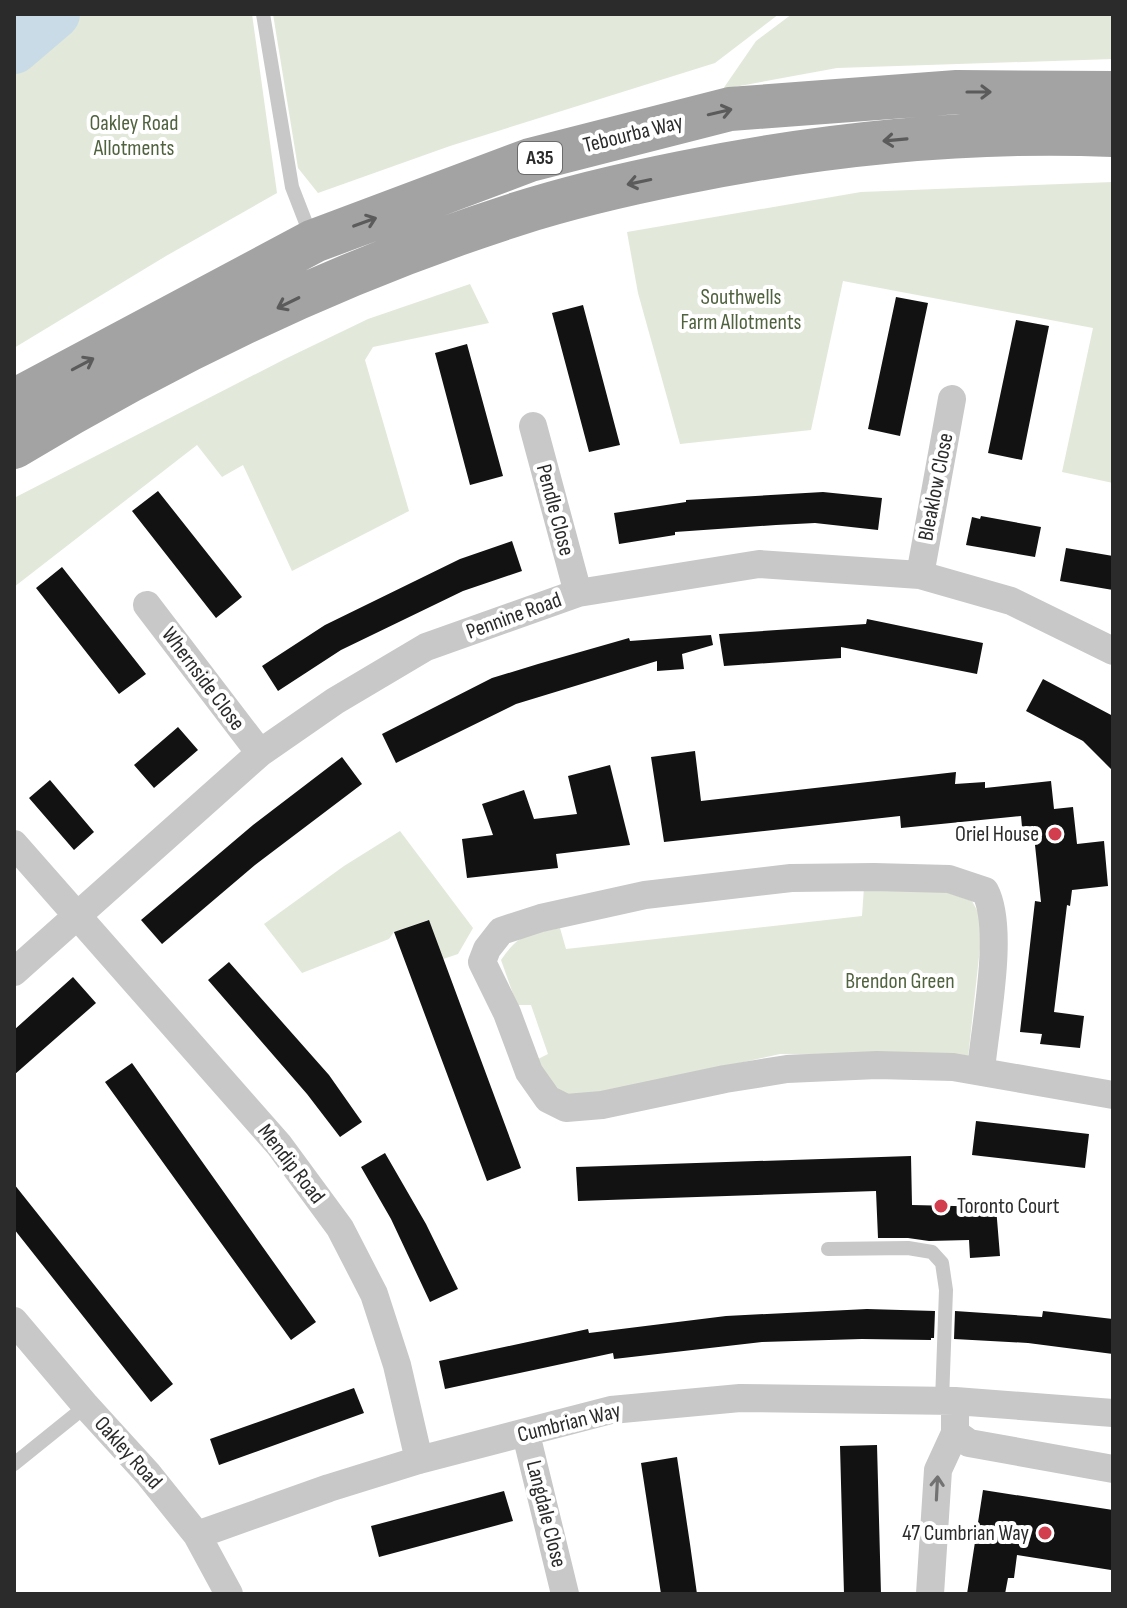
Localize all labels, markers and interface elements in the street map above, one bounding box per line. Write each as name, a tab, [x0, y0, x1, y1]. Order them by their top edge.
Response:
one-way arrow	[965, 84, 992, 100]
one-way arrow	[706, 104, 732, 119]
street label: Tebourba Way	[580, 108, 686, 159]
park label: Oakley Road Allotments	[90, 110, 178, 162]
one-way arrow	[882, 133, 909, 148]
road number: A35	[518, 142, 562, 174]
one-way arrow	[627, 175, 652, 190]
one-way arrow	[352, 214, 377, 228]
park label: Southwells Farm Allotments	[680, 284, 802, 336]
one-way arrow	[276, 296, 300, 311]
one-way arrow	[70, 355, 94, 371]
street label: Bleaklow Close	[912, 431, 960, 543]
street label: Pendle Close	[530, 461, 580, 559]
street label: Pennine Road	[463, 586, 565, 646]
street label: Whernside Close	[155, 622, 251, 736]
place label: Oriel House	[955, 821, 1039, 848]
marker: Oriel House	[1046, 825, 1064, 843]
park label: Brendon Green	[845, 968, 955, 995]
street label: Mendip Road	[251, 1119, 331, 1209]
place label: Toronto Court	[957, 1193, 1060, 1220]
marker: Toronto Court	[932, 1197, 950, 1215]
street label: Cumbrian Way	[515, 1397, 624, 1449]
street label: Oakley Road	[88, 1411, 168, 1495]
street label: Langdale Close	[520, 1458, 572, 1570]
one-way arrow	[930, 1475, 945, 1502]
place label: 47 Cumbrian Way	[902, 1520, 1030, 1547]
marker: 47 Cumbrian Way	[1036, 1524, 1054, 1542]

